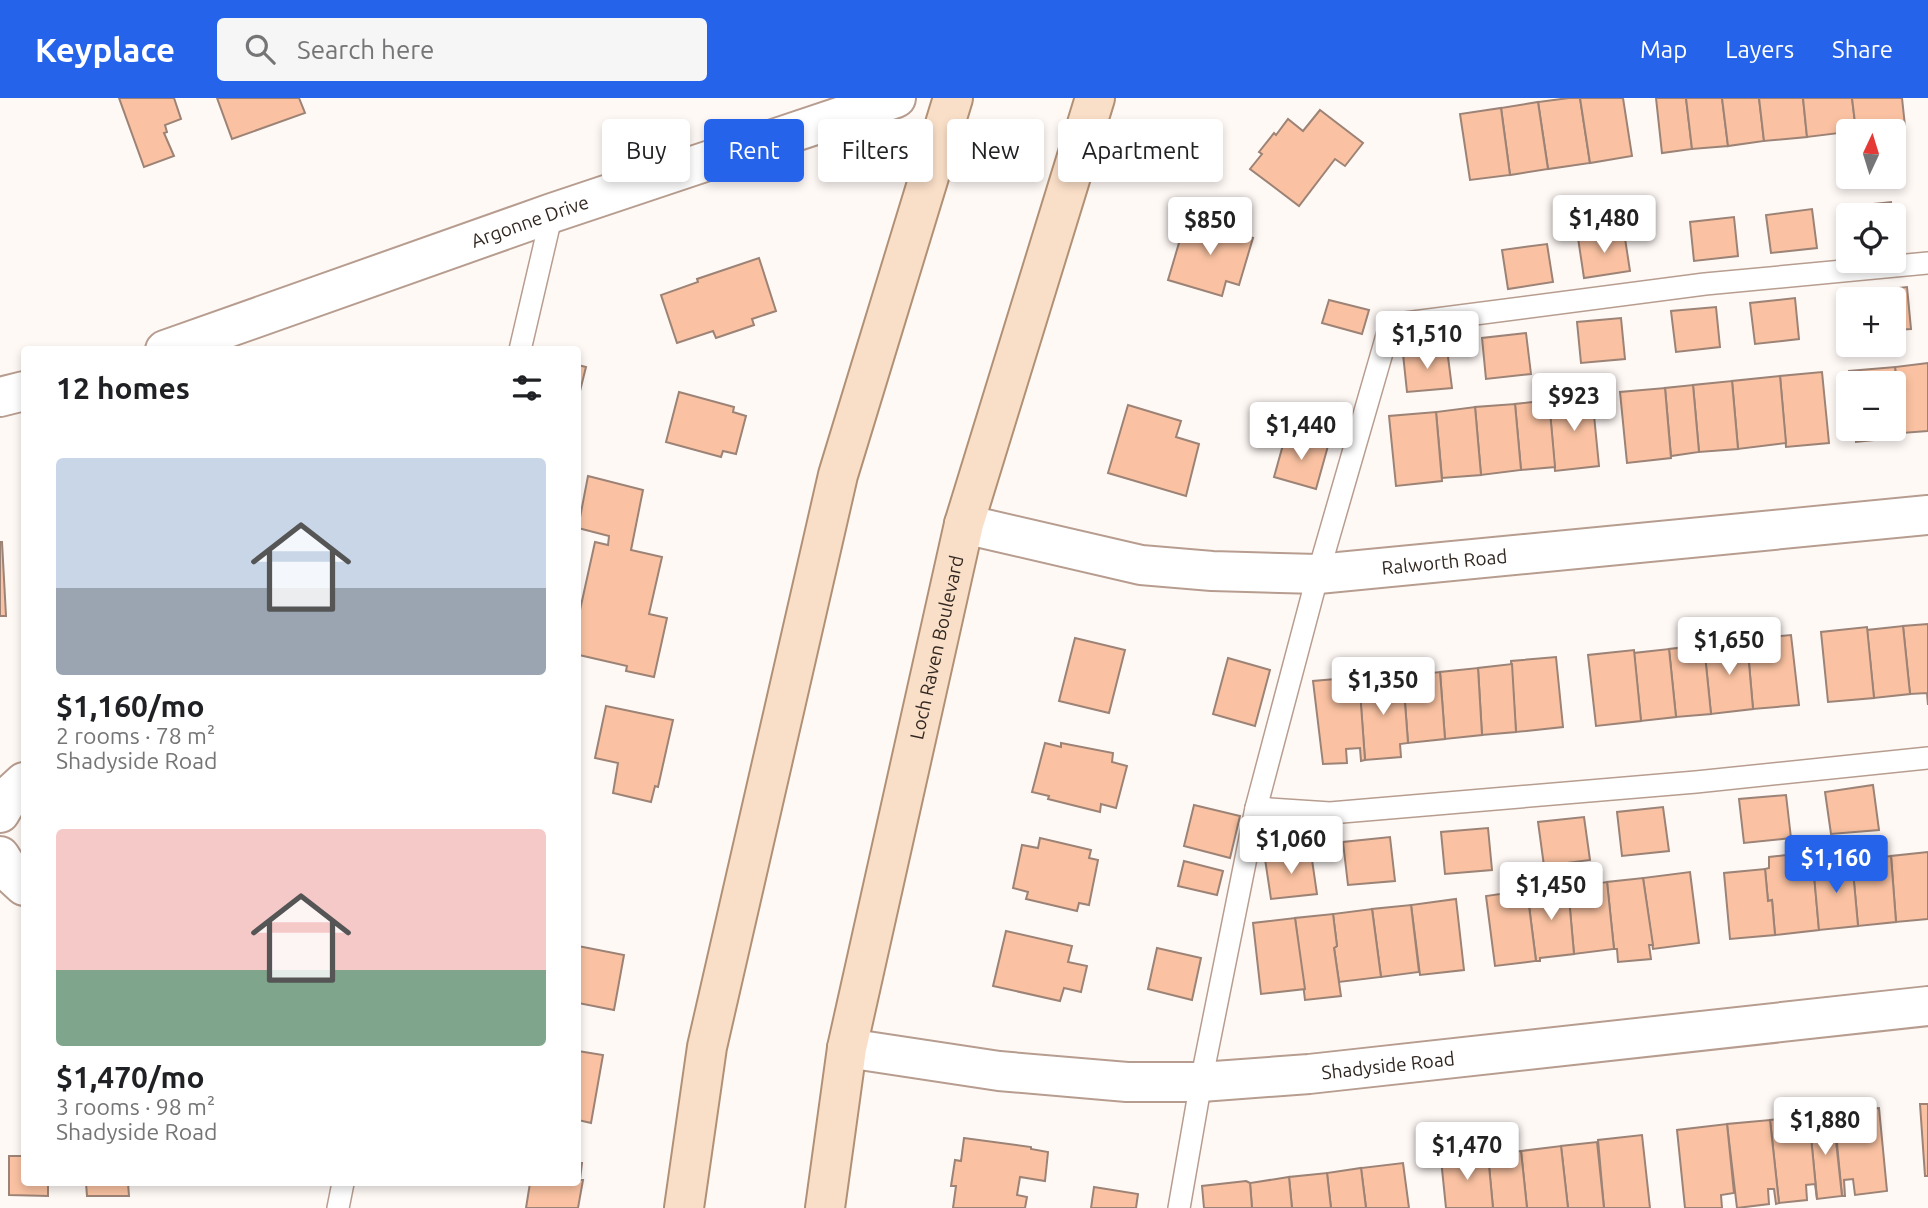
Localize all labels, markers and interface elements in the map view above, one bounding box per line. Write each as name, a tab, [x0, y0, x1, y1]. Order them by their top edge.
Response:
search box	[217, 18, 707, 81]
icon: search	[241, 30, 279, 68]
text: Keyplace	[35, 31, 175, 68]
text: Search here	[297, 35, 434, 64]
text: Map	[1640, 36, 1687, 63]
text: Layers	[1725, 36, 1794, 63]
text: Share	[1832, 36, 1893, 63]
chip: Buy	[602, 119, 690, 182]
chip: Rent	[704, 119, 804, 182]
chip: Filters	[818, 119, 933, 182]
chip: New	[947, 119, 1044, 182]
chip: Apartment	[1058, 119, 1223, 182]
north arrow	[1836, 119, 1906, 189]
map controls	[1836, 119, 1906, 441]
street label: Argonne Drive	[468, 191, 592, 252]
pin: $1,480	[1547, 195, 1661, 255]
pin: $850	[1169, 198, 1251, 257]
button: locate	[1836, 203, 1906, 273]
text: $1,480	[1569, 205, 1639, 230]
text: $850	[1184, 207, 1236, 232]
button: +	[1836, 287, 1906, 357]
pin: $1,510	[1370, 312, 1484, 371]
text: $1,510	[1392, 321, 1462, 346]
icon: filters	[508, 369, 546, 407]
text: 12 homes	[56, 371, 190, 405]
button: −	[1836, 371, 1906, 441]
pin: $923	[1533, 374, 1615, 433]
text: $923	[1548, 383, 1600, 408]
pin: $1,440	[1244, 402, 1358, 462]
text: $1,440	[1266, 412, 1336, 437]
icon: home	[238, 504, 364, 630]
street label: Ralworth Road	[1381, 545, 1508, 579]
street label: Loch Raven Boulevard	[905, 553, 968, 742]
pin: $1,650	[1672, 618, 1786, 677]
text: $1,650	[1694, 627, 1764, 652]
pin: $1,350	[1326, 658, 1440, 717]
text: $1,350	[1348, 667, 1418, 692]
text: $1,160/mo	[56, 689, 205, 723]
text: 2 rooms · 78 m²	[56, 723, 215, 748]
text: Shadyside Road	[56, 748, 218, 773]
pin: $1,060	[1234, 816, 1348, 876]
text: $1,060	[1256, 826, 1326, 851]
pin: $1,160	[1779, 836, 1893, 895]
text: $1,160	[1801, 845, 1871, 870]
pin: $1,450	[1494, 862, 1608, 922]
text: $1,450	[1516, 872, 1586, 897]
icon: home	[238, 875, 364, 1001]
street label: Shadyside Road	[1320, 1047, 1456, 1084]
text: $1,470/mo	[56, 1060, 205, 1094]
text: 3 rooms · 98 m²	[56, 1094, 215, 1119]
pin: $1,880	[1768, 1098, 1882, 1157]
text: $1,880	[1790, 1107, 1860, 1132]
text: Shadyside Road	[56, 1119, 218, 1144]
pin: $1,470	[1410, 1122, 1524, 1182]
text: $1,470	[1432, 1132, 1502, 1157]

